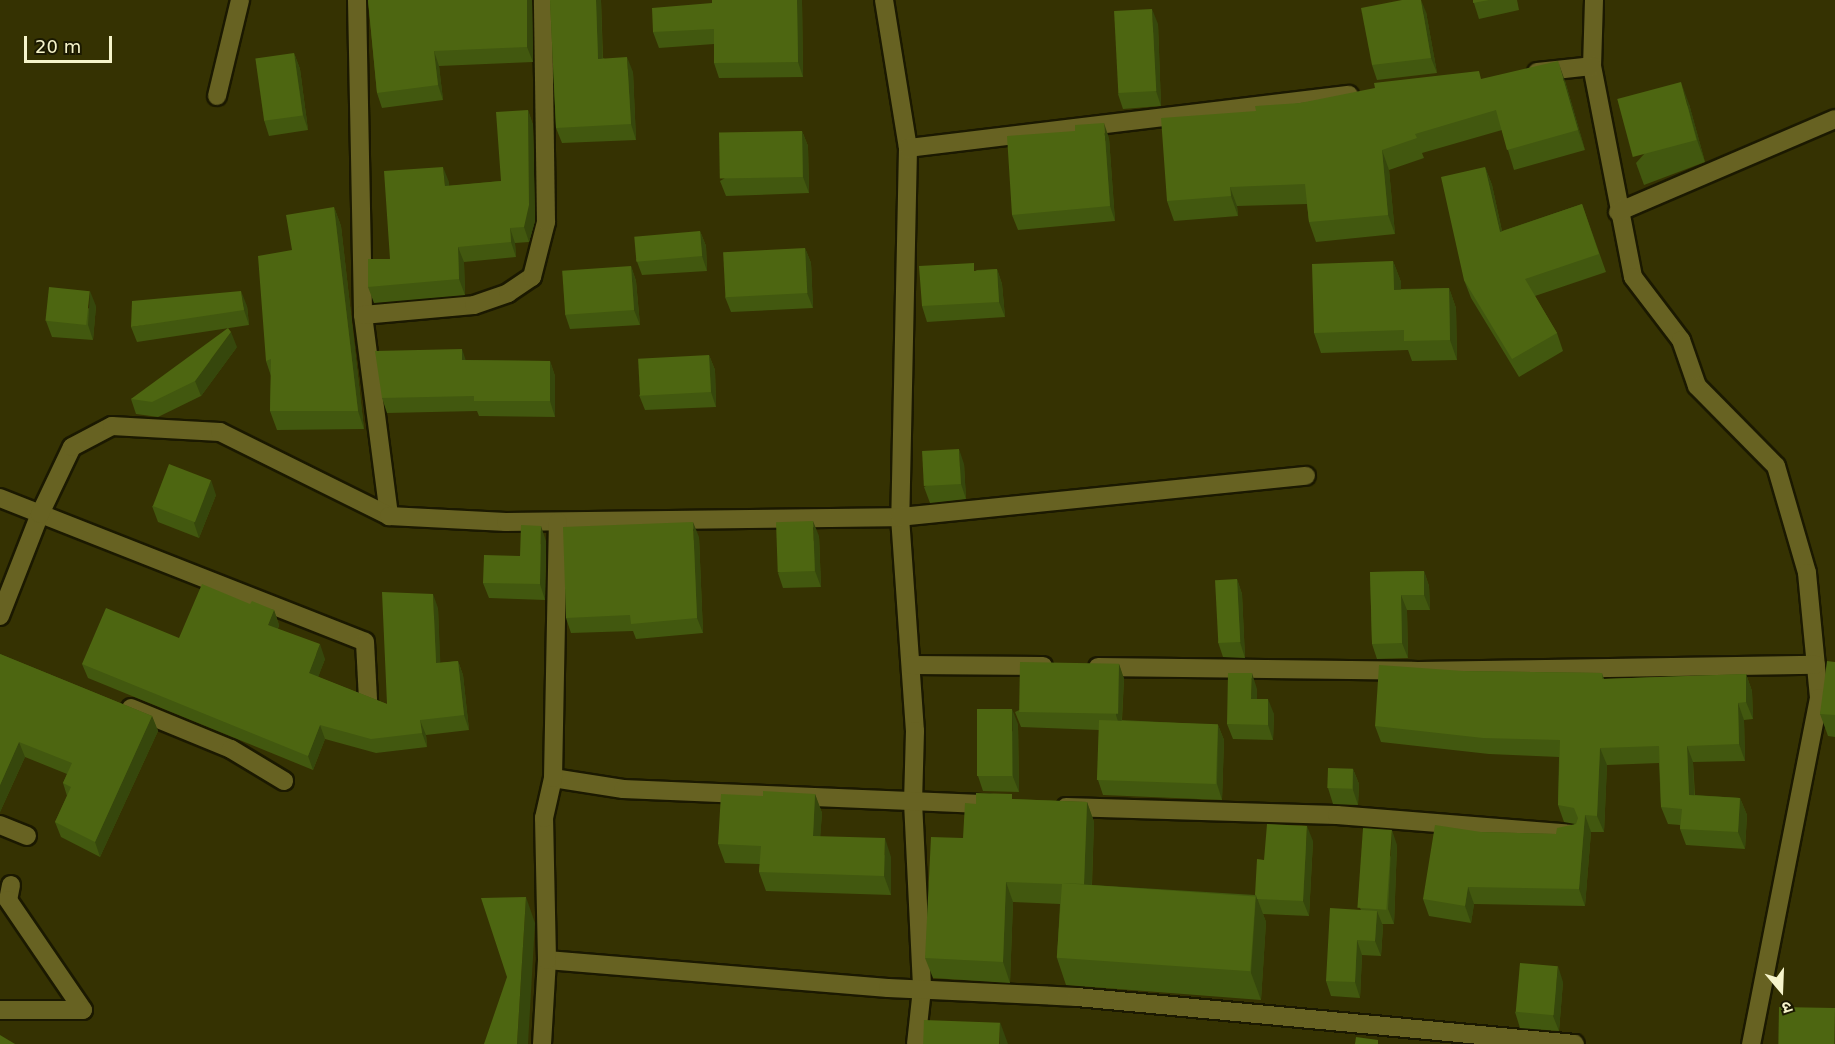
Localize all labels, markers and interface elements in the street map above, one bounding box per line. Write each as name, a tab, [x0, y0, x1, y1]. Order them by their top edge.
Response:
scale bar	[27, 24, 116, 62]
text: 20 m	[35, 36, 81, 57]
north arrow	[1751, 960, 1811, 1020]
text: उ	[1779, 997, 1795, 1018]

